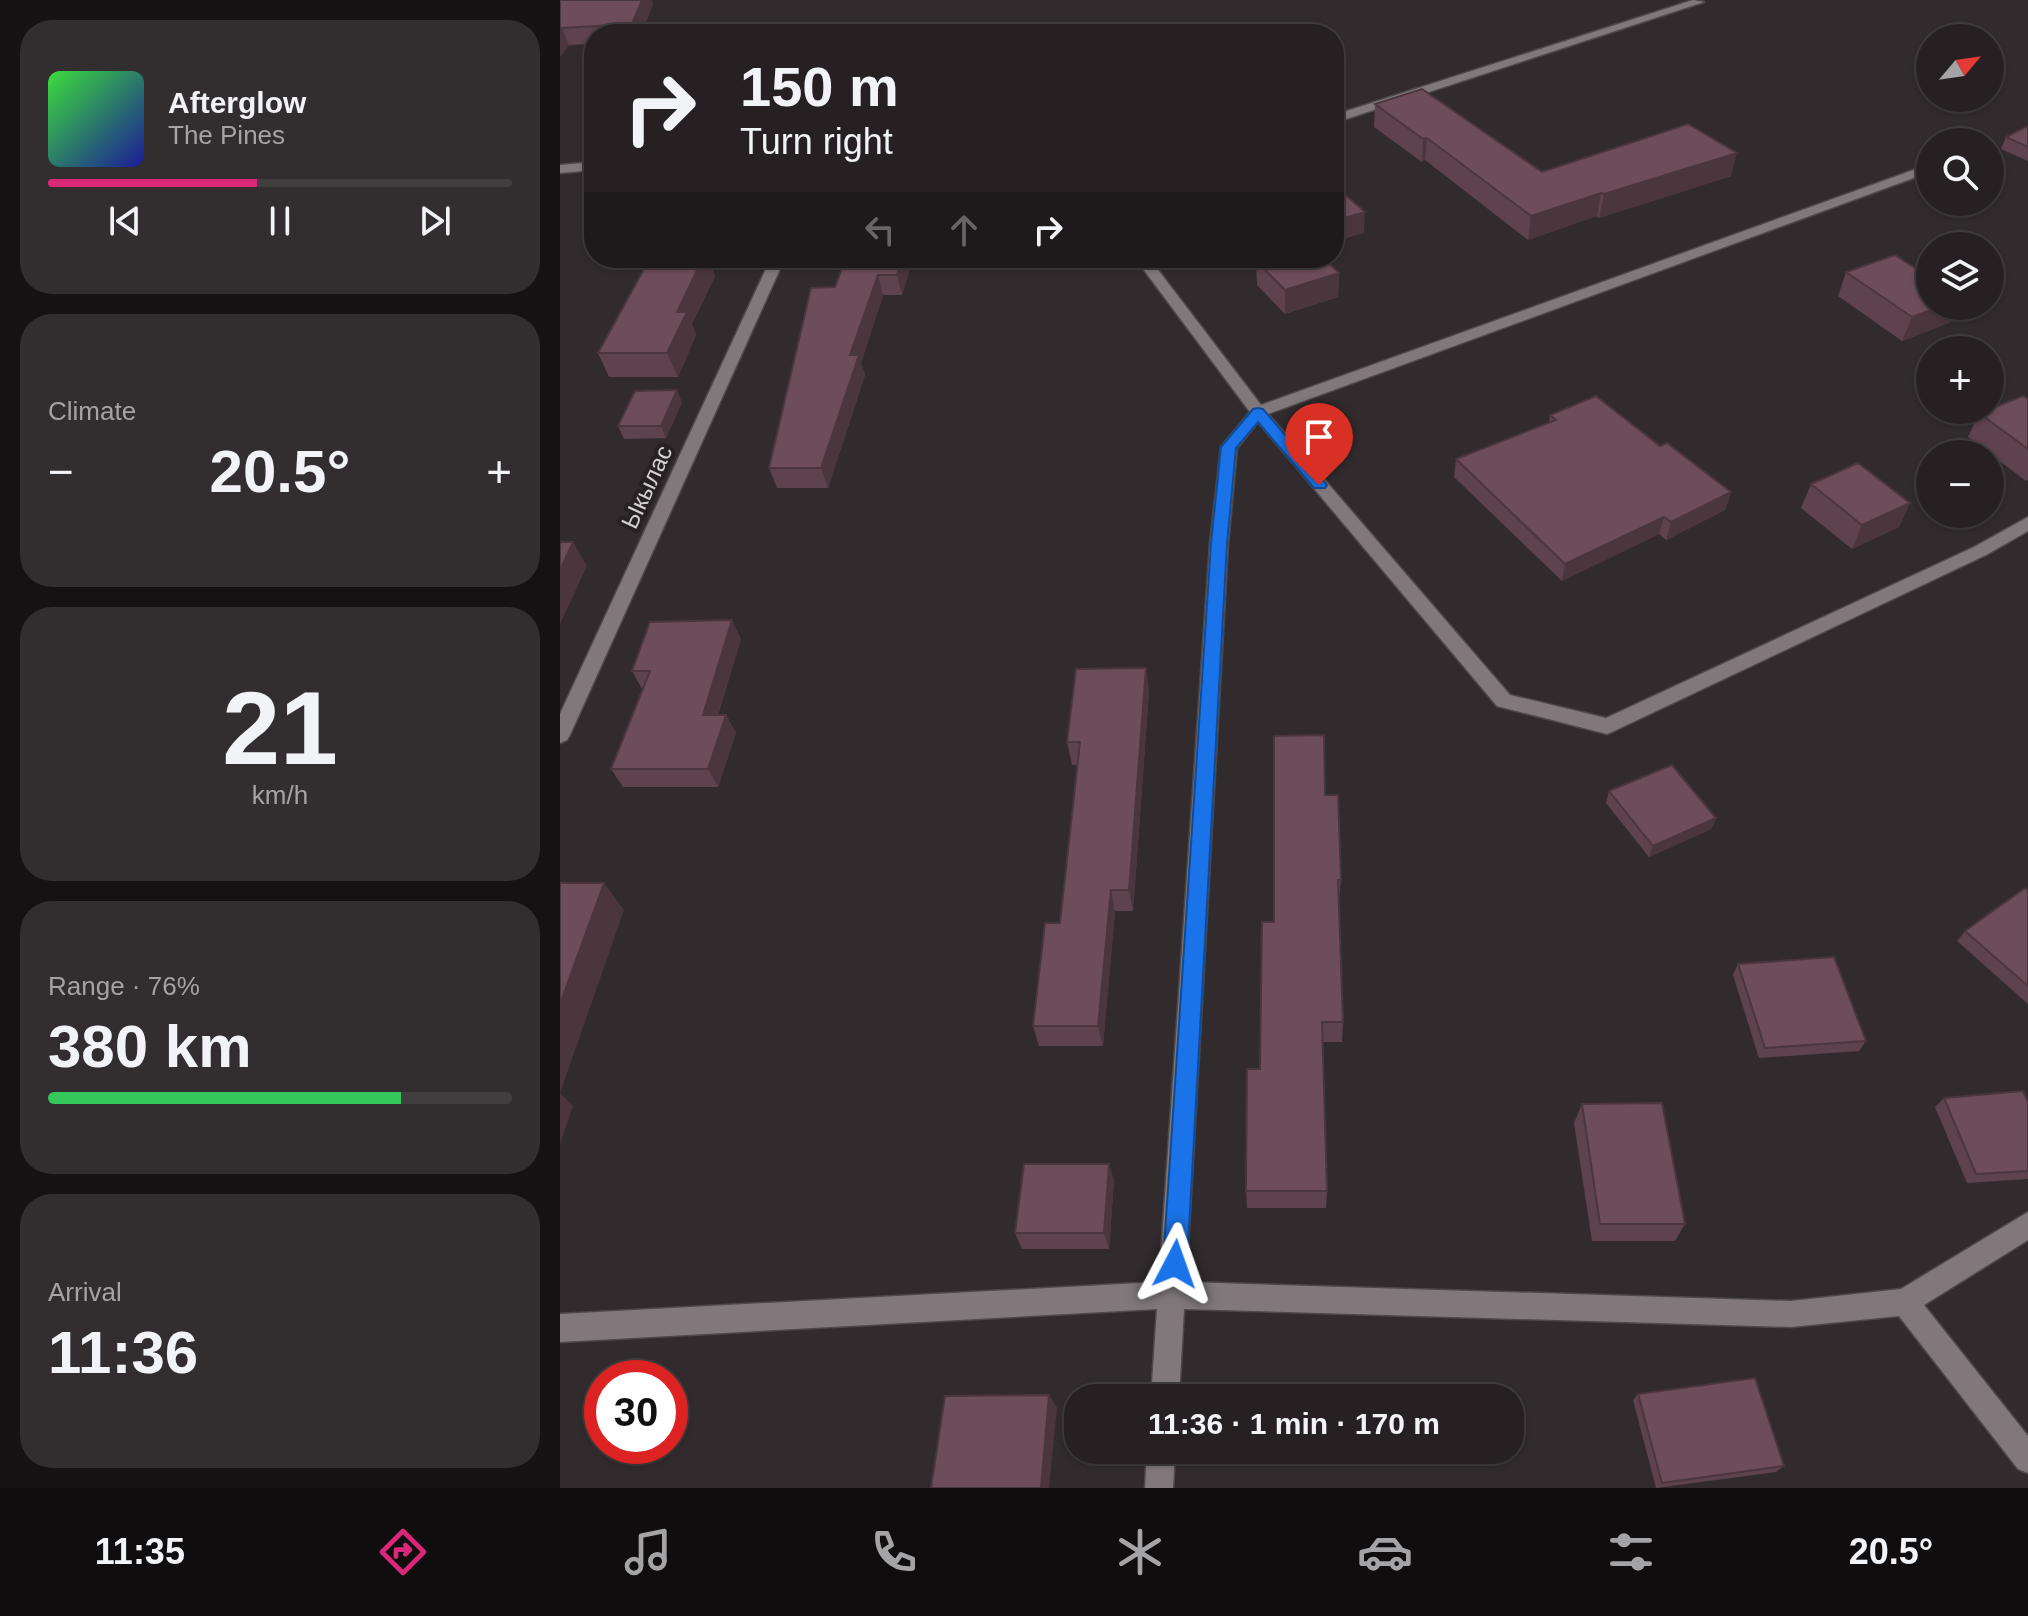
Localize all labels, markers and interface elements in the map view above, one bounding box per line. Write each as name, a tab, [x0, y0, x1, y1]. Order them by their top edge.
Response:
north arrow	[1916, 24, 2004, 112]
map controls	[1916, 24, 2004, 528]
text: 150 m	[740, 55, 899, 118]
icon: right	[608, 56, 712, 160]
text: Afterglow	[168, 86, 306, 119]
text: The Pines	[168, 120, 285, 150]
text: Turn right	[740, 121, 893, 162]
button: search	[1916, 128, 2004, 216]
icon: previous	[103, 199, 147, 243]
icon: pause	[258, 199, 302, 243]
icon: next	[413, 199, 457, 243]
icon: left	[858, 208, 902, 252]
icon: ahead	[942, 208, 986, 252]
icon: right	[1026, 208, 1070, 252]
button: layers	[1916, 232, 2004, 320]
button: +	[1916, 336, 2004, 424]
text: Climate	[48, 396, 136, 426]
pin	[1285, 403, 1353, 485]
icon: arrive	[1297, 415, 1341, 459]
text: 20.5°	[210, 438, 350, 505]
button: −	[1916, 440, 2004, 528]
street label: Ыкылас	[616, 441, 677, 533]
text: −	[48, 447, 74, 496]
text: +	[486, 447, 512, 496]
text: 21	[222, 670, 338, 786]
text: km/h	[252, 780, 308, 810]
text: Range · 76%	[48, 971, 200, 1001]
text: 380 km	[48, 1013, 252, 1080]
position arrow	[1133, 1222, 1217, 1306]
text: Arrival	[48, 1277, 122, 1307]
text: 11:36	[48, 1319, 198, 1386]
speed limit sign: 30	[584, 1360, 688, 1464]
text: 11:36 · 1 min · 170 m	[1148, 1407, 1440, 1440]
icon: directions	[375, 1524, 431, 1580]
icon: music	[620, 1524, 676, 1580]
icon: phone	[866, 1524, 922, 1580]
icon: climate	[1112, 1524, 1168, 1580]
icon: car	[1357, 1524, 1413, 1580]
icon: filters	[1603, 1524, 1659, 1580]
text: 11:35	[95, 1531, 185, 1572]
text: 20.5°	[1849, 1531, 1933, 1572]

